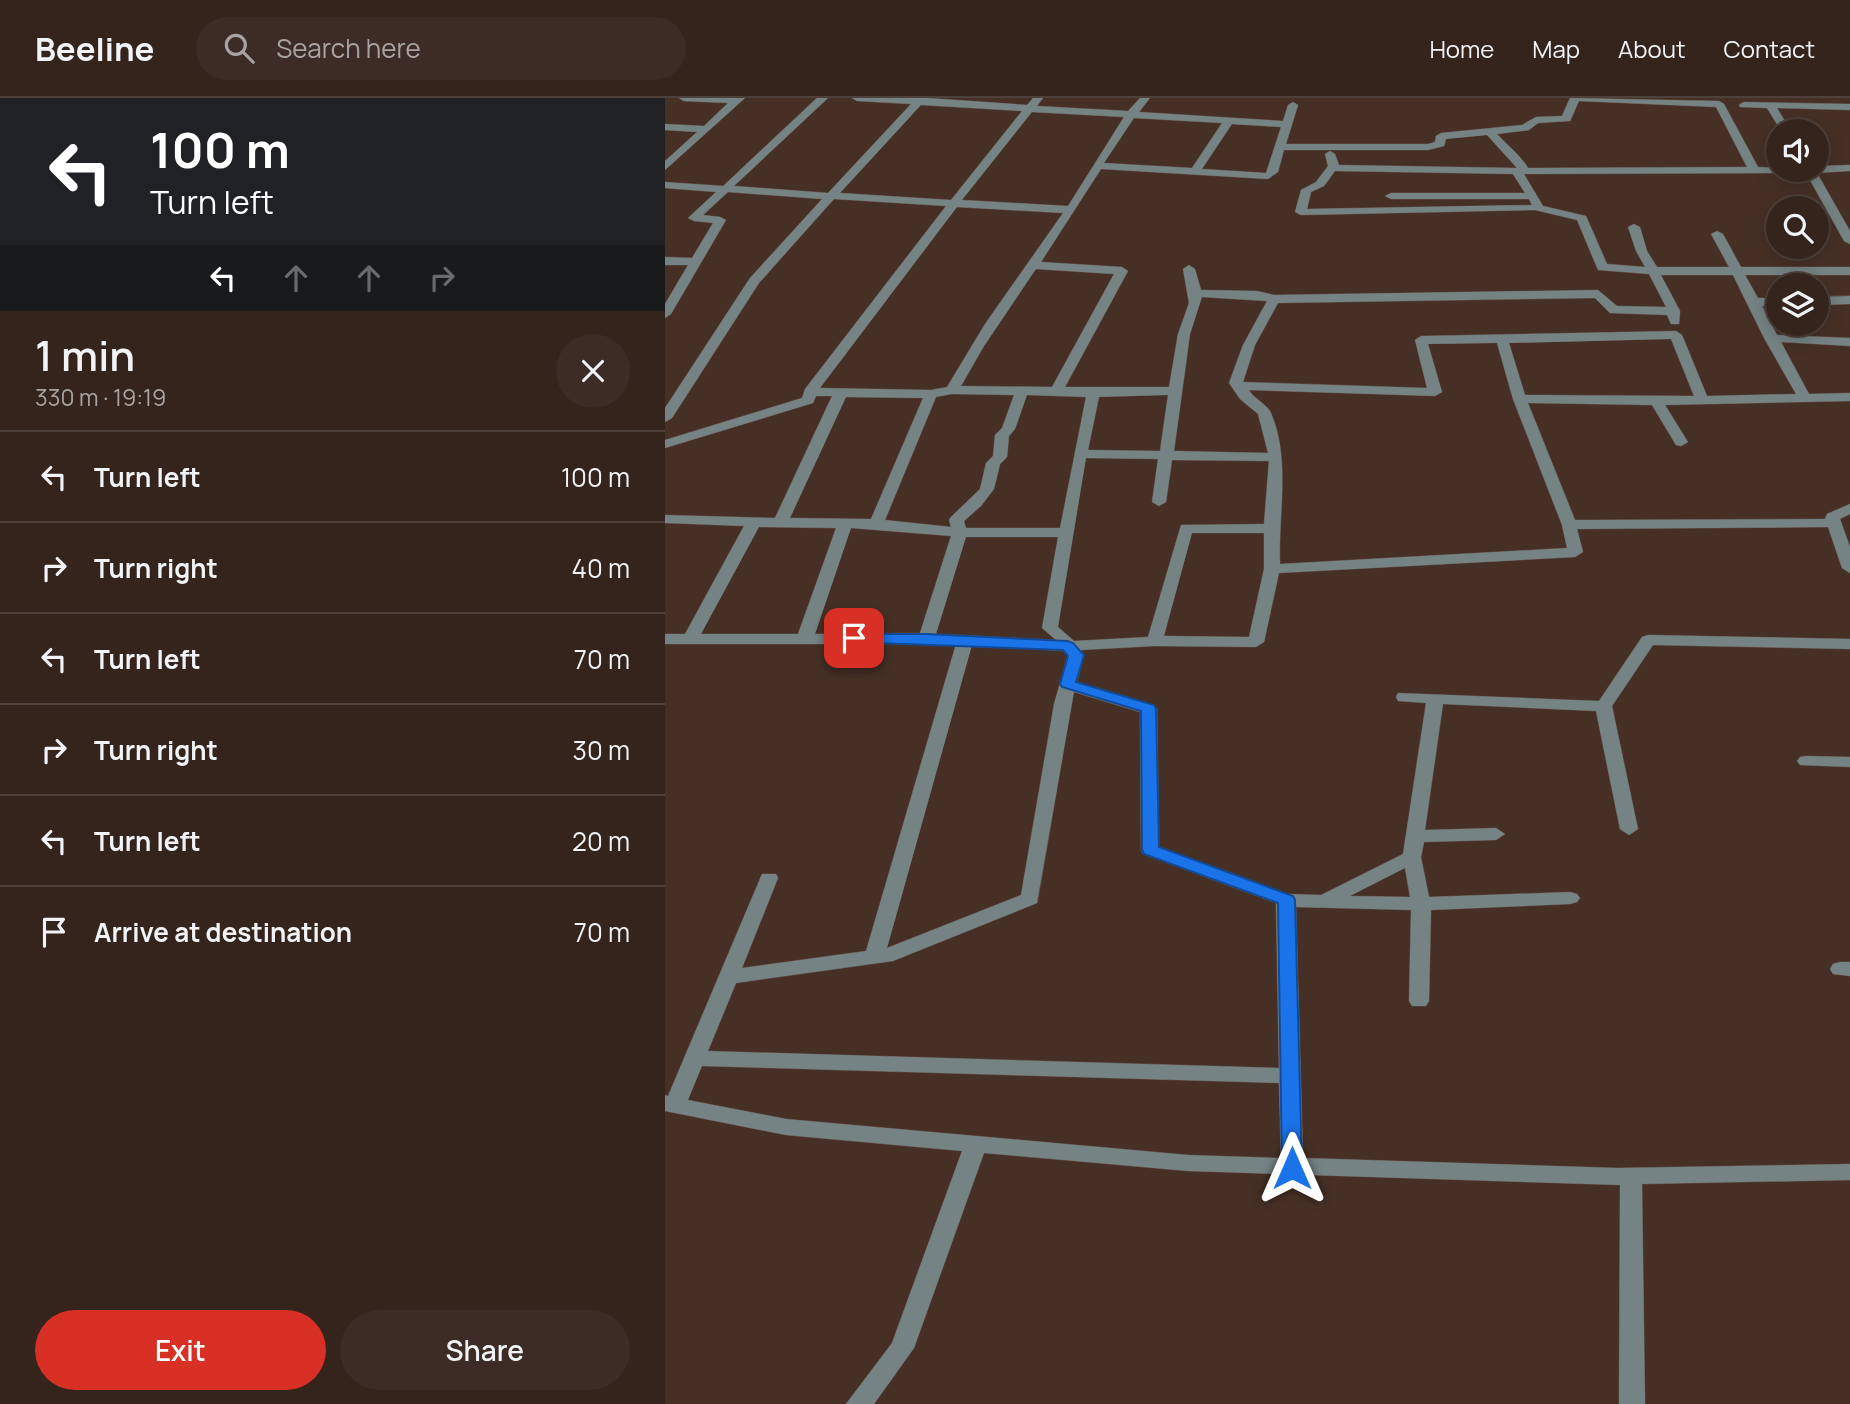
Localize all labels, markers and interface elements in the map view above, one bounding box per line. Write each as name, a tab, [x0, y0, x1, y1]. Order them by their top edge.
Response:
search box	[196, 17, 686, 80]
text: Beeline	[35, 26, 154, 71]
icon: search	[220, 29, 258, 67]
text: Search here	[276, 30, 421, 66]
text: Home	[1429, 32, 1494, 65]
text: Map	[1532, 32, 1580, 65]
text: About	[1618, 32, 1686, 65]
text: Contact	[1724, 32, 1815, 65]
text: 100 m	[150, 116, 290, 183]
map controls	[1766, 119, 1829, 336]
button: sound	[1766, 119, 1829, 182]
icon: left	[35, 126, 126, 217]
text: Turn left	[150, 180, 274, 224]
button: search	[1766, 196, 1829, 259]
icon: left	[204, 259, 242, 297]
icon: ahead	[277, 259, 315, 297]
icon: ahead	[350, 259, 388, 297]
icon: right	[423, 259, 461, 297]
button: layers	[1766, 273, 1829, 336]
text: 1 min	[35, 326, 135, 384]
button: close	[556, 334, 630, 408]
text: 330 m · 19:19	[35, 381, 166, 413]
icon: left	[35, 458, 73, 496]
text: Turn left	[94, 459, 201, 495]
text: 100 m	[561, 459, 630, 495]
icon: right	[35, 549, 73, 587]
text: Turn right	[94, 550, 218, 586]
text: 40 m	[572, 550, 630, 586]
pin	[824, 608, 884, 668]
icon: arrive	[835, 619, 873, 657]
icon: left	[35, 640, 73, 678]
text: Turn left	[94, 641, 201, 677]
text: 70 m	[574, 641, 630, 677]
icon: right	[35, 731, 73, 769]
text: Turn right	[94, 732, 218, 768]
text: 30 m	[573, 732, 630, 768]
icon: left	[35, 822, 73, 860]
text: Turn left	[94, 823, 201, 859]
text: 20 m	[572, 823, 630, 859]
icon: arrive	[35, 913, 73, 951]
text: Arrive at destination	[94, 914, 352, 950]
text: 70 m	[574, 914, 630, 950]
position arrow	[1255, 1131, 1329, 1205]
button: Exit	[35, 1310, 326, 1390]
button: Share	[340, 1310, 630, 1390]

